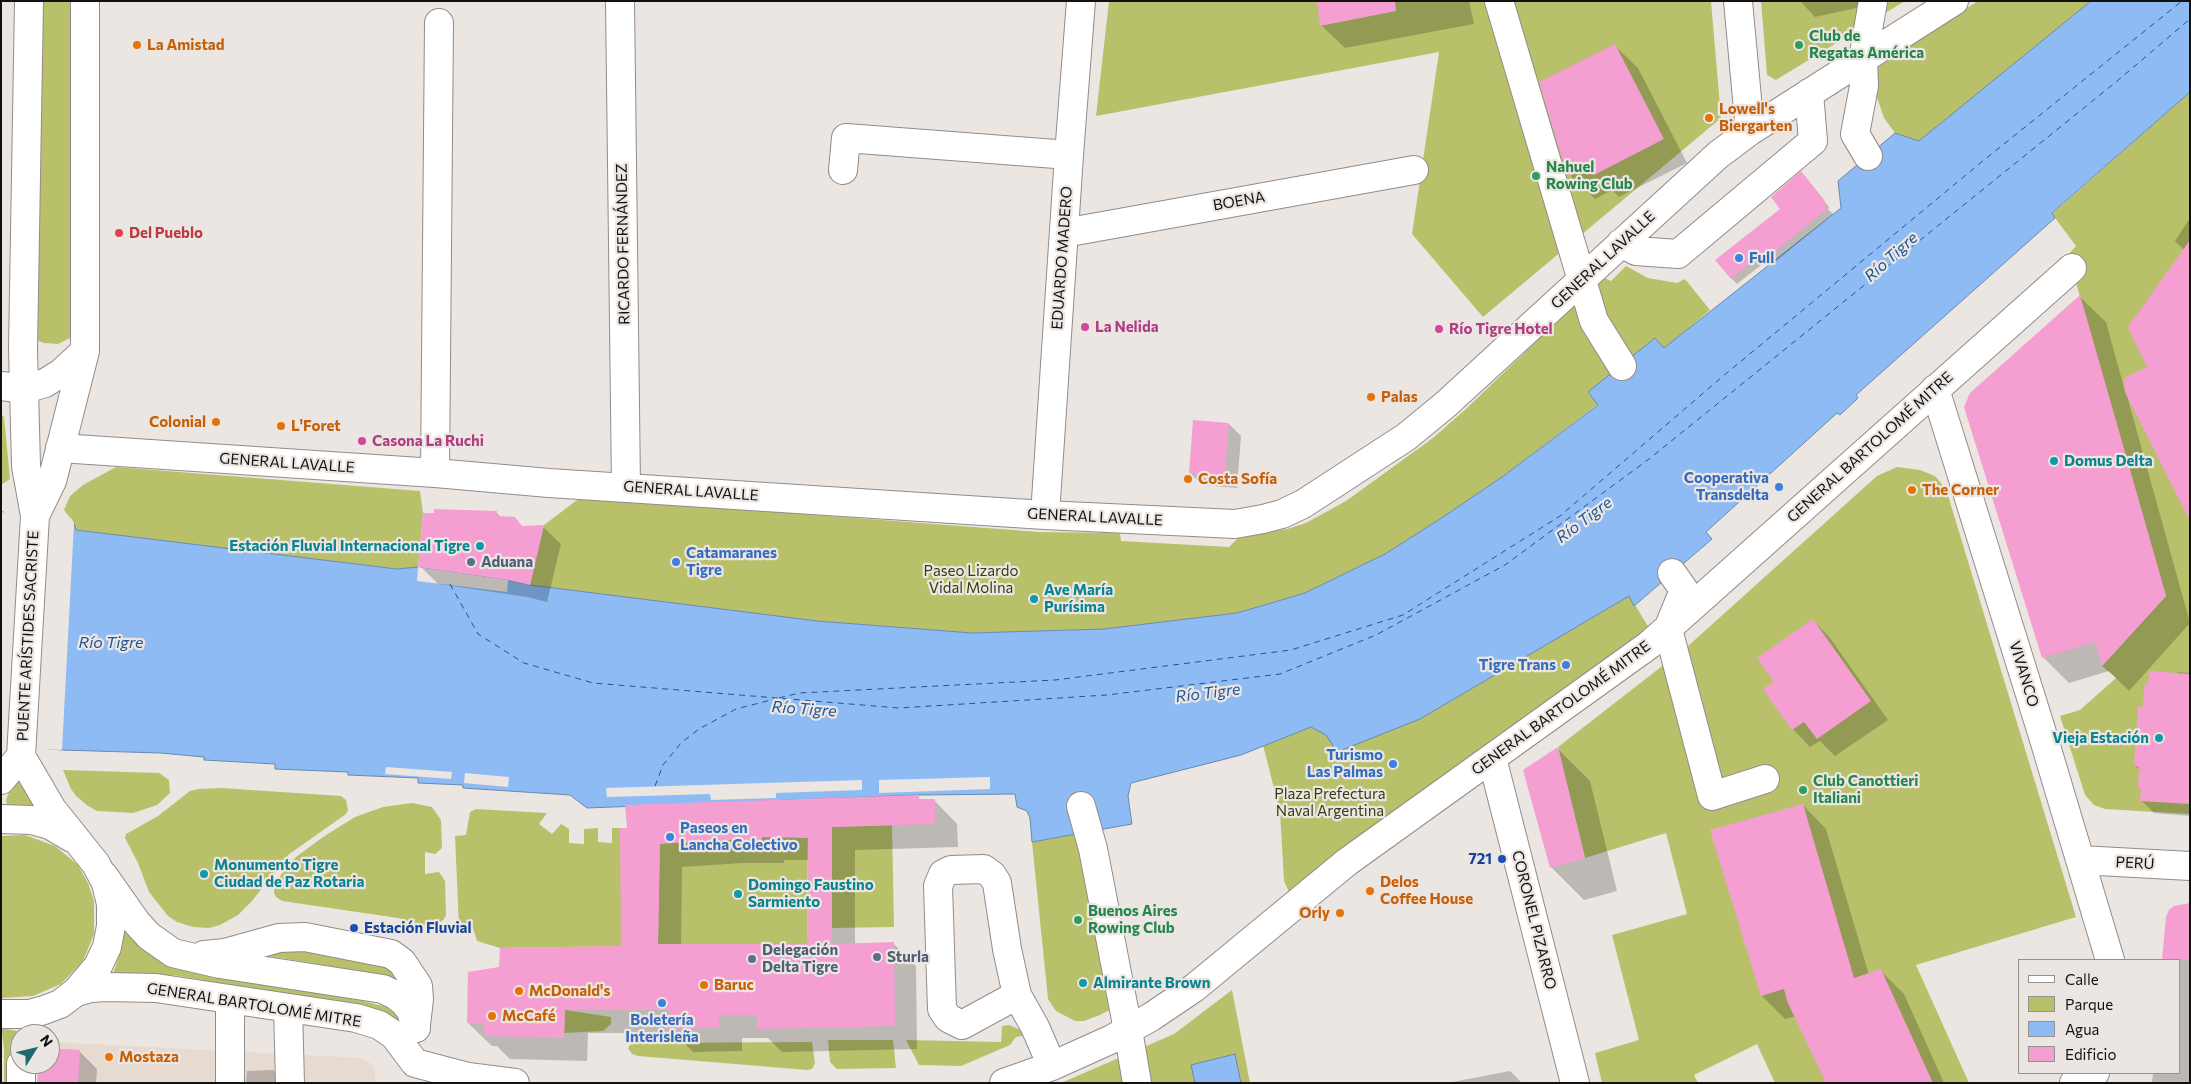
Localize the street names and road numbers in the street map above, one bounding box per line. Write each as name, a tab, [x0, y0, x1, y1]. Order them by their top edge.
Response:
street label: RICARDO FERNÁNDEZ	[613, 163, 633, 325]
street label: EDUARDO MADERO	[1048, 186, 1076, 330]
street label: BOENA	[1212, 188, 1266, 214]
street label: GENERAL LAVALLE	[1547, 207, 1659, 313]
street label: GENERAL BARTOLOMÉ MITRE	[1783, 368, 1957, 526]
street label: GENERAL LAVALLE	[219, 449, 355, 477]
street label: GENERAL LAVALLE	[623, 477, 759, 505]
street label: GENERAL LAVALLE	[1027, 504, 1163, 530]
street label: PUENTE ARÍSTIDES SACRISTE	[13, 530, 43, 742]
street label: GENERAL BARTOLOMÉ MITRE	[1468, 637, 1654, 779]
street label: VIVANCO	[2005, 639, 2043, 709]
street label: CORONEL PIZARRO	[1508, 849, 1560, 991]
street label: PERÚ	[2115, 853, 2155, 873]
street label: GENERAL BARTOLOMÉ MITRE	[146, 979, 362, 1031]

